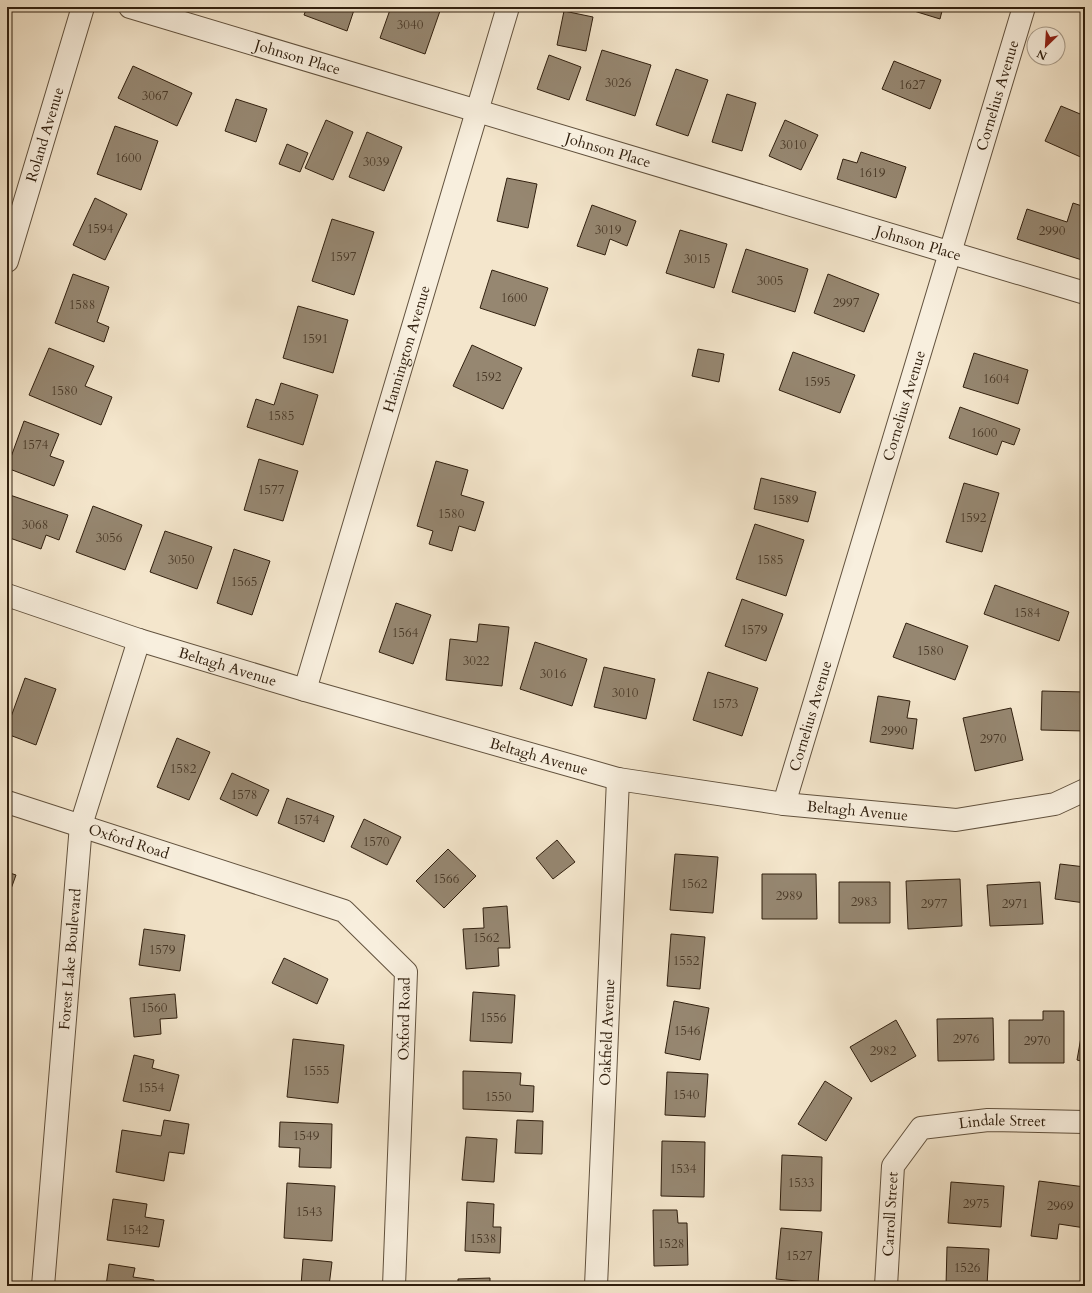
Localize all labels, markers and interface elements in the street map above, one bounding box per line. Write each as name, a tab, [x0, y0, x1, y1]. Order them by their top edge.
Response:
house number: 3040	[397, 16, 424, 34]
north arrow	[1026, 26, 1066, 66]
street label: Johnson Place	[250, 34, 343, 80]
street label: Cornelius Avenue	[971, 38, 1023, 153]
text: N	[1034, 46, 1049, 63]
house number: 3026	[605, 74, 632, 92]
house number: 1627	[899, 76, 926, 94]
street label: Roland Avenue	[21, 85, 69, 184]
house number: 3067	[142, 87, 169, 105]
street label: Johnson Place	[561, 127, 653, 172]
house number: 3010	[780, 136, 807, 154]
house number: 1600	[115, 149, 142, 167]
house number: 3039	[363, 153, 390, 171]
house number: 1619	[859, 164, 886, 182]
house number: 1594	[87, 220, 114, 238]
street label: Johnson Place	[871, 220, 964, 265]
house number: 3019	[595, 221, 622, 239]
house number: 2990	[1039, 222, 1066, 240]
house number: 1597	[330, 248, 357, 266]
house number: 3015	[684, 250, 710, 268]
house number: 3005	[757, 272, 783, 290]
street label: Hannington Avenue	[378, 283, 435, 415]
house number: 1600	[501, 289, 528, 307]
house number: 2997	[833, 294, 860, 312]
house number: 1588	[69, 296, 95, 314]
house number: 1591	[302, 330, 328, 348]
street label: Cornelius Avenue	[878, 348, 930, 463]
house number: 1592	[475, 368, 502, 386]
house number: 1604	[983, 370, 1010, 388]
house number: 1595	[804, 373, 830, 391]
house number: 1580	[51, 382, 78, 400]
house number: 1585	[268, 407, 294, 425]
house number: 1600	[971, 424, 998, 442]
house number: 1574	[22, 436, 49, 454]
house number: 1577	[258, 481, 285, 499]
house number: 1589	[772, 491, 799, 509]
house number: 1580	[438, 505, 465, 523]
house number: 1592	[960, 509, 987, 527]
house number: 3068	[22, 516, 48, 534]
house number: 3056	[96, 529, 123, 547]
house number: 3050	[168, 551, 195, 569]
house number: 1585	[757, 551, 783, 569]
house number: 1565	[231, 573, 257, 591]
house number: 1584	[1014, 604, 1041, 622]
house number: 1579	[741, 621, 768, 639]
house number: 1564	[392, 624, 419, 642]
street label: Beltagh Avenue	[176, 642, 279, 691]
house number: 1580	[917, 642, 944, 660]
house number: 3022	[463, 652, 490, 670]
street label: Cornelius Avenue	[784, 658, 837, 774]
house number: 3016	[540, 665, 567, 683]
house number: 3010	[612, 684, 639, 702]
house number: 1573	[712, 695, 738, 713]
house number: 2990	[881, 722, 908, 740]
house number: 2970	[980, 730, 1007, 748]
street label: Beltagh Avenue	[487, 733, 591, 780]
house number: 1582	[170, 760, 197, 778]
house number: 1578	[231, 786, 257, 804]
street label: Beltagh Avenue	[806, 796, 909, 826]
house number: 1574	[293, 811, 320, 829]
street label: Oxford Road	[86, 819, 172, 864]
house number: 1570	[363, 833, 390, 851]
house number: 1566	[433, 870, 460, 888]
house number: 1562	[681, 875, 708, 893]
house number: 2989	[776, 887, 803, 905]
street label: Forest Lake Boulevard	[54, 888, 86, 1031]
house number: 2983	[851, 893, 877, 911]
house number: 2977	[921, 895, 948, 913]
house number: 2971	[1002, 895, 1028, 913]
house number: 1562	[473, 929, 500, 947]
house number: 1579	[149, 941, 176, 959]
house number: 1552	[673, 952, 700, 970]
street label: Oxford Road	[393, 977, 415, 1061]
street label: Oakfield Avenue	[595, 978, 619, 1086]
house number: 1560	[141, 999, 168, 1017]
house number: 1556	[480, 1009, 507, 1027]
house number: 1546	[674, 1022, 701, 1040]
house number: 2976	[953, 1030, 980, 1048]
house number: 2970	[1024, 1032, 1051, 1050]
house number: 2982	[870, 1042, 897, 1060]
house number: 1555	[303, 1062, 329, 1080]
house number: 1554	[138, 1079, 165, 1097]
house number: 1540	[673, 1086, 700, 1104]
house number: 1550	[485, 1088, 512, 1106]
street label: Lindale Street	[958, 1110, 1046, 1133]
house number: 1549	[293, 1127, 320, 1145]
house number: 1534	[670, 1160, 697, 1178]
street label: Carroll Street	[878, 1171, 903, 1257]
house number: 1533	[788, 1174, 814, 1192]
house number: 2975	[963, 1195, 989, 1213]
house number: 2969	[1047, 1197, 1074, 1215]
house number: 1543	[296, 1203, 322, 1221]
house number: 1542	[122, 1221, 149, 1239]
house number: 1538	[470, 1230, 496, 1248]
house number: 1528	[658, 1235, 684, 1253]
house number: 1527	[786, 1247, 813, 1265]
house number: 1526	[954, 1259, 981, 1277]

